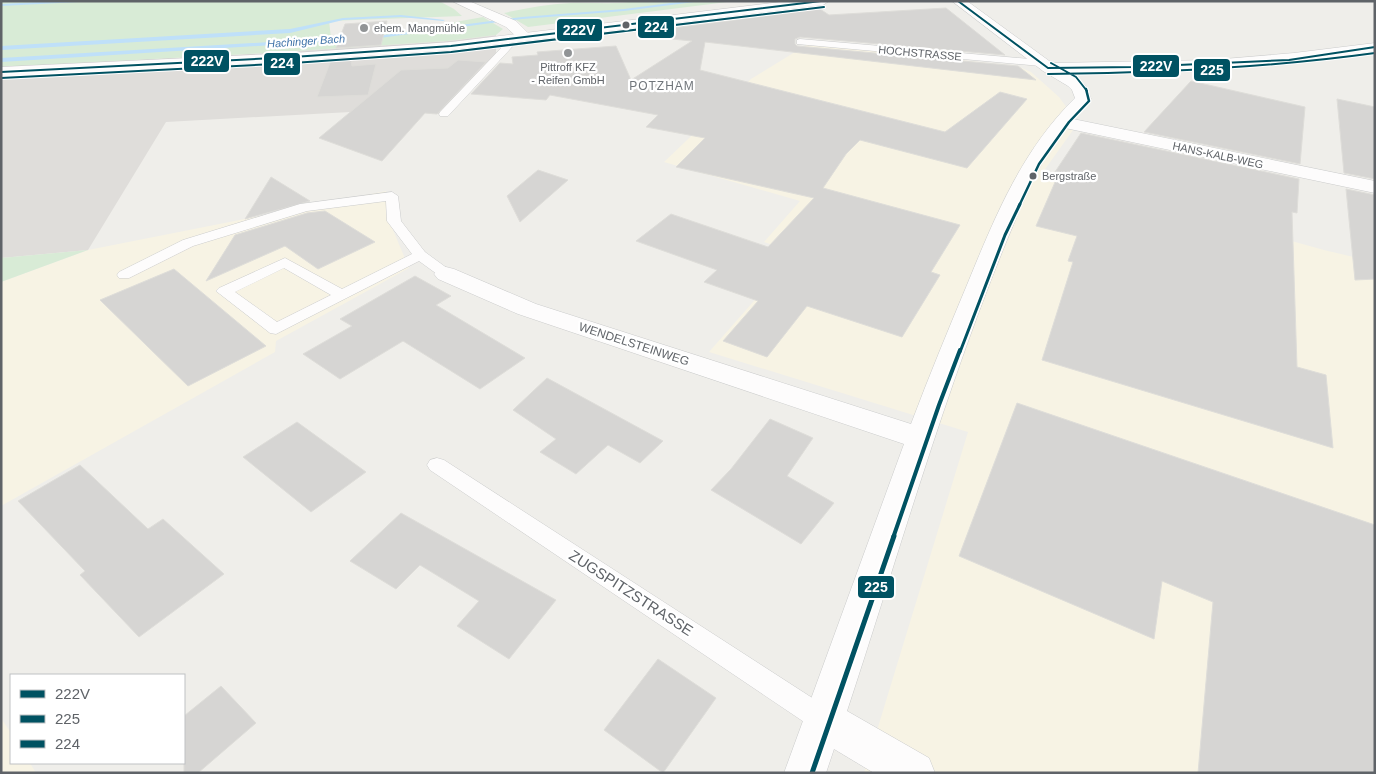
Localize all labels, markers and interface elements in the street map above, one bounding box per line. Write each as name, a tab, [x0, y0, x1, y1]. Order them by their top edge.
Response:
line badge: 224	[637, 15, 675, 39]
line badge: 222V	[556, 18, 603, 42]
text: 224	[644, 19, 668, 35]
unlabelled marker	[621, 20, 631, 30]
marker: ehem. Mangmühle	[358, 22, 370, 34]
place label: ehem. Mangmühle	[374, 22, 465, 34]
text: 222V	[563, 22, 596, 38]
water label: Hachinger Bach	[267, 32, 345, 50]
street label: HOCHSTRASSE	[878, 43, 962, 63]
marker: Pittroff KFZ - Reifen GmbH	[562, 47, 574, 59]
line badge: 222V	[183, 49, 230, 73]
line badge: 224	[263, 52, 301, 76]
text: 222V	[191, 53, 224, 69]
line badge: 222V	[1132, 54, 1180, 78]
text: 224	[270, 55, 294, 71]
text: 222V	[1140, 58, 1173, 74]
line badge: 225	[1193, 58, 1231, 82]
place label: Pittroff KFZ - Reifen GmbH	[531, 61, 605, 86]
text: 225	[1200, 62, 1224, 78]
district label: POTZHAM	[629, 79, 695, 93]
street label: HANS-KALB-WEG	[1172, 140, 1264, 170]
place label: Bergstraße	[1042, 170, 1096, 182]
marker: Bergstraße	[1028, 171, 1038, 181]
street label: WENDELSTEINWEG	[577, 320, 691, 368]
street label: ZUGSPITZSTRASSE	[566, 546, 696, 639]
line badge: 225	[857, 575, 895, 599]
text: 225	[864, 579, 888, 595]
legend	[10, 674, 185, 764]
text: 222V	[55, 685, 90, 702]
text: 225	[55, 710, 80, 727]
text: 224	[55, 735, 80, 752]

